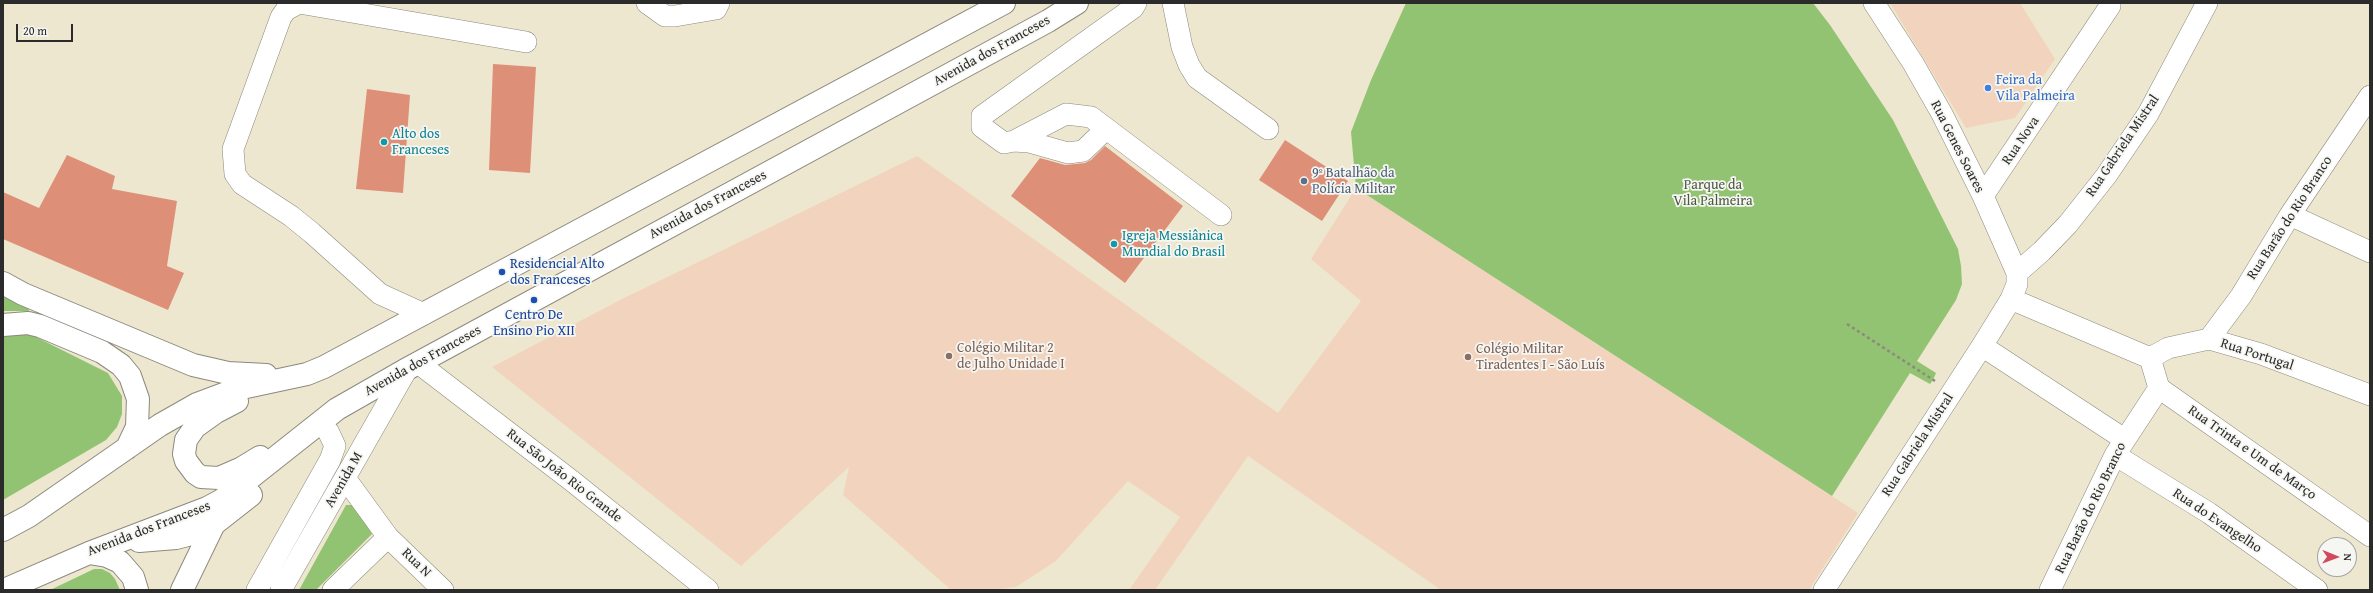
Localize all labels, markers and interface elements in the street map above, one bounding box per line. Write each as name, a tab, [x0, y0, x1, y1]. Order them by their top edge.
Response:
street label: Avenida dos Franceses	[931, 12, 1053, 90]
scale bar	[18, 16, 75, 42]
text: 20 m	[23, 22, 47, 39]
place label: Feira da Vila Palmeira	[1996, 72, 2075, 104]
marker: Feira da Vila Palmeira	[1983, 83, 1993, 93]
street label: Rua Gabriela Mistral	[2083, 92, 2163, 200]
street label: Rua Genes Soares	[1926, 98, 1988, 196]
street label: Rua Nova	[1999, 114, 2043, 168]
place label: Alto dos Franceses	[392, 126, 449, 158]
marker: Alto dos Franceses	[379, 137, 389, 147]
street label: Rua Barão do Rio Branco	[2244, 153, 2336, 283]
place label: 9º Batalhão da Polícia Militar	[1312, 165, 1395, 198]
street label: Avenida dos Franceses	[646, 167, 770, 243]
marker: 9º Batalhão da Polícia Militar	[1299, 176, 1309, 186]
park label: Parque da Vila Palmeira	[1674, 177, 1752, 210]
place label: Igreja Messiânica Mundial do Brasil	[1122, 228, 1225, 260]
marker: Igreja Messiânica Mundial do Brasil	[1109, 239, 1119, 249]
place label: Residencial Alto dos Franceses	[510, 256, 604, 288]
marker: Residencial Alto dos Franceses	[497, 267, 507, 277]
marker: Centro De Ensino Pio XII	[529, 295, 539, 305]
place label: Centro De Ensino Pio XII	[493, 307, 575, 340]
street label: Avenida dos Franceses	[362, 322, 484, 400]
street label: Rua Portugal	[2218, 335, 2296, 375]
place label: Colégio Militar 2 de Julho Unidade I	[957, 340, 1065, 372]
place label: Colégio Militar Tiradentes I - São Luís	[1476, 341, 1605, 374]
marker: Colégio Militar 2 de Julho Unidade I	[944, 351, 954, 361]
marker: Colégio Militar Tiradentes I - São Luís	[1463, 352, 1473, 362]
street label: Rua Gabriela Mistral	[1878, 390, 1958, 500]
street label: Rua Trinta e Um de Março	[2184, 402, 2320, 504]
street label: Rua São João Rio Grande	[503, 426, 625, 526]
street label: Rua Barão do Rio Branco	[2052, 440, 2130, 576]
street label: Avenida M	[321, 449, 367, 511]
street label: Rua do Evangelho	[2169, 485, 2265, 557]
street label: Avenida dos Franceses	[85, 498, 213, 560]
north arrow	[2317, 537, 2357, 577]
street label: Rua N	[398, 545, 434, 581]
text: N	[2340, 553, 2356, 561]

